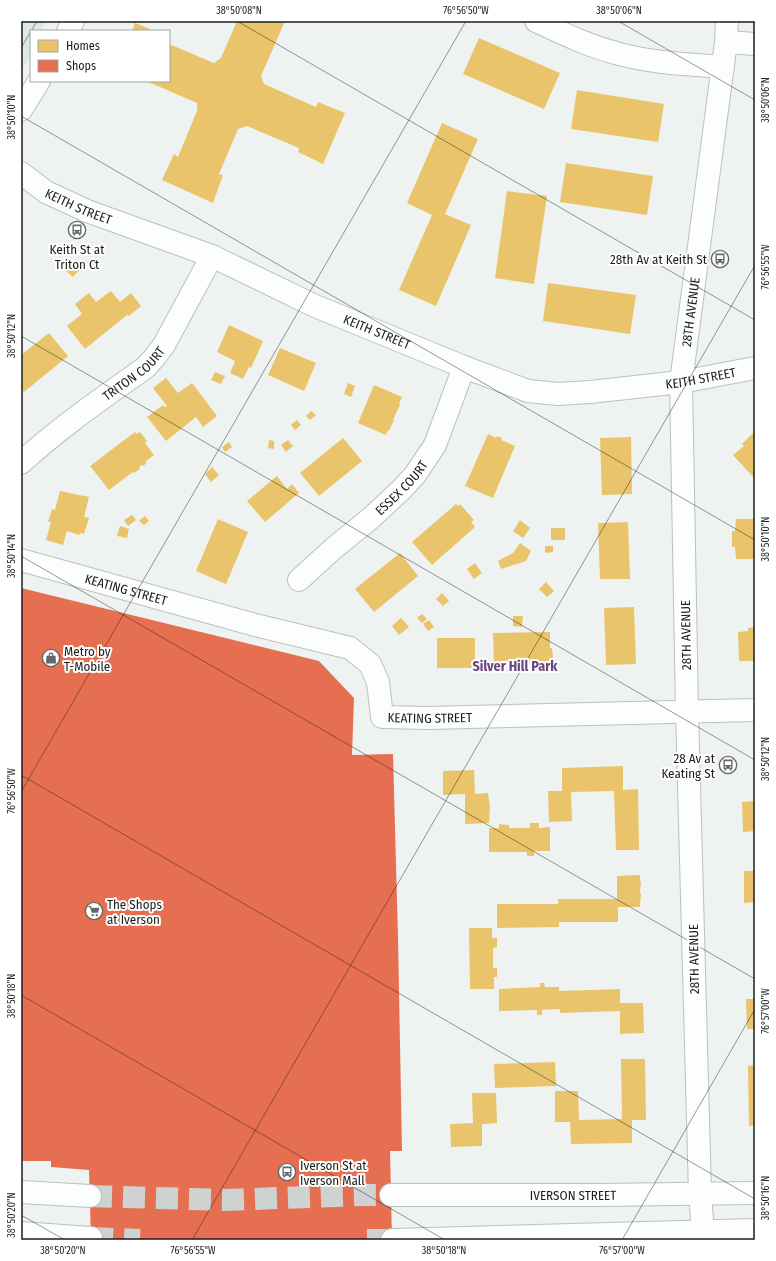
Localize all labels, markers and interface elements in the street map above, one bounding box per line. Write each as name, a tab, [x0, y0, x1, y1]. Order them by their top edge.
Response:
text: 38°50'08"N	[216, 5, 262, 17]
text: 76°56'50"W	[443, 5, 489, 17]
text: 38°50'06"N	[596, 5, 642, 17]
legend	[30, 30, 170, 82]
text: Homes	[66, 39, 100, 53]
text: Shops	[66, 59, 96, 73]
text: 38°50'06"N	[760, 77, 772, 123]
text: 38°50'10"N	[6, 95, 18, 139]
street label: KEITH STREET	[43, 185, 114, 227]
bus stop icon: Keith St at Triton Ct	[67, 220, 87, 240]
place label: Keith St at Triton Ct	[50, 242, 105, 272]
text: 76°56'55"W	[760, 244, 772, 289]
bus stop icon: 28th Av at Keith St	[710, 249, 730, 269]
place label: 28th Av at Keith St	[610, 252, 708, 267]
street label: 28TH AVENUE	[678, 276, 702, 348]
street label: KEITH STREET	[341, 311, 413, 352]
text: 38°50'12"N	[6, 314, 18, 358]
street label: TRITON COURT	[99, 344, 168, 403]
street label: KEITH STREET	[665, 364, 737, 391]
street label: ESSEX COURT	[372, 457, 430, 518]
text: 38°50'10"N	[760, 517, 772, 561]
text: 38°50'14"N	[6, 534, 18, 578]
street label: KEATING STREET	[83, 571, 169, 608]
street label: 28TH AVENUE	[678, 600, 694, 670]
place label: Metro by T-Mobile	[64, 644, 111, 674]
shop icon: Metro by T-Mobile	[41, 648, 61, 668]
district label: Silver Hill Park	[473, 658, 558, 675]
street label: KEATING STREET	[387, 709, 472, 726]
text: 38°50'12"N	[760, 737, 772, 781]
place label: 28 Av at Keating St	[661, 751, 716, 781]
bus stop icon: 28 Av at Keating St	[718, 755, 738, 775]
text: 76°56'50"W	[6, 768, 18, 814]
place label: The Shops at Iverson	[107, 897, 162, 927]
supermarket icon: The Shops at Iverson	[84, 901, 104, 921]
street label: 28TH AVENUE	[686, 924, 702, 994]
text: 38°50'18"N	[6, 974, 18, 1018]
text: 76°57'00"W	[760, 988, 772, 1034]
place label: Iverson St at Iverson Mall	[300, 1158, 367, 1188]
bus stop icon: Iverson St at Iverson Mall	[277, 1162, 297, 1182]
text: 38°50'16"N	[760, 1176, 772, 1220]
street label: IVERSON STREET	[530, 1187, 616, 1203]
text: 38°50'20"N	[6, 1192, 18, 1238]
text: 38°50'20"N	[40, 1245, 86, 1257]
text: 76°56'55"W	[171, 1245, 216, 1257]
text: 38°50'18"N	[422, 1245, 466, 1257]
text: 76°57'00"W	[599, 1245, 645, 1257]

